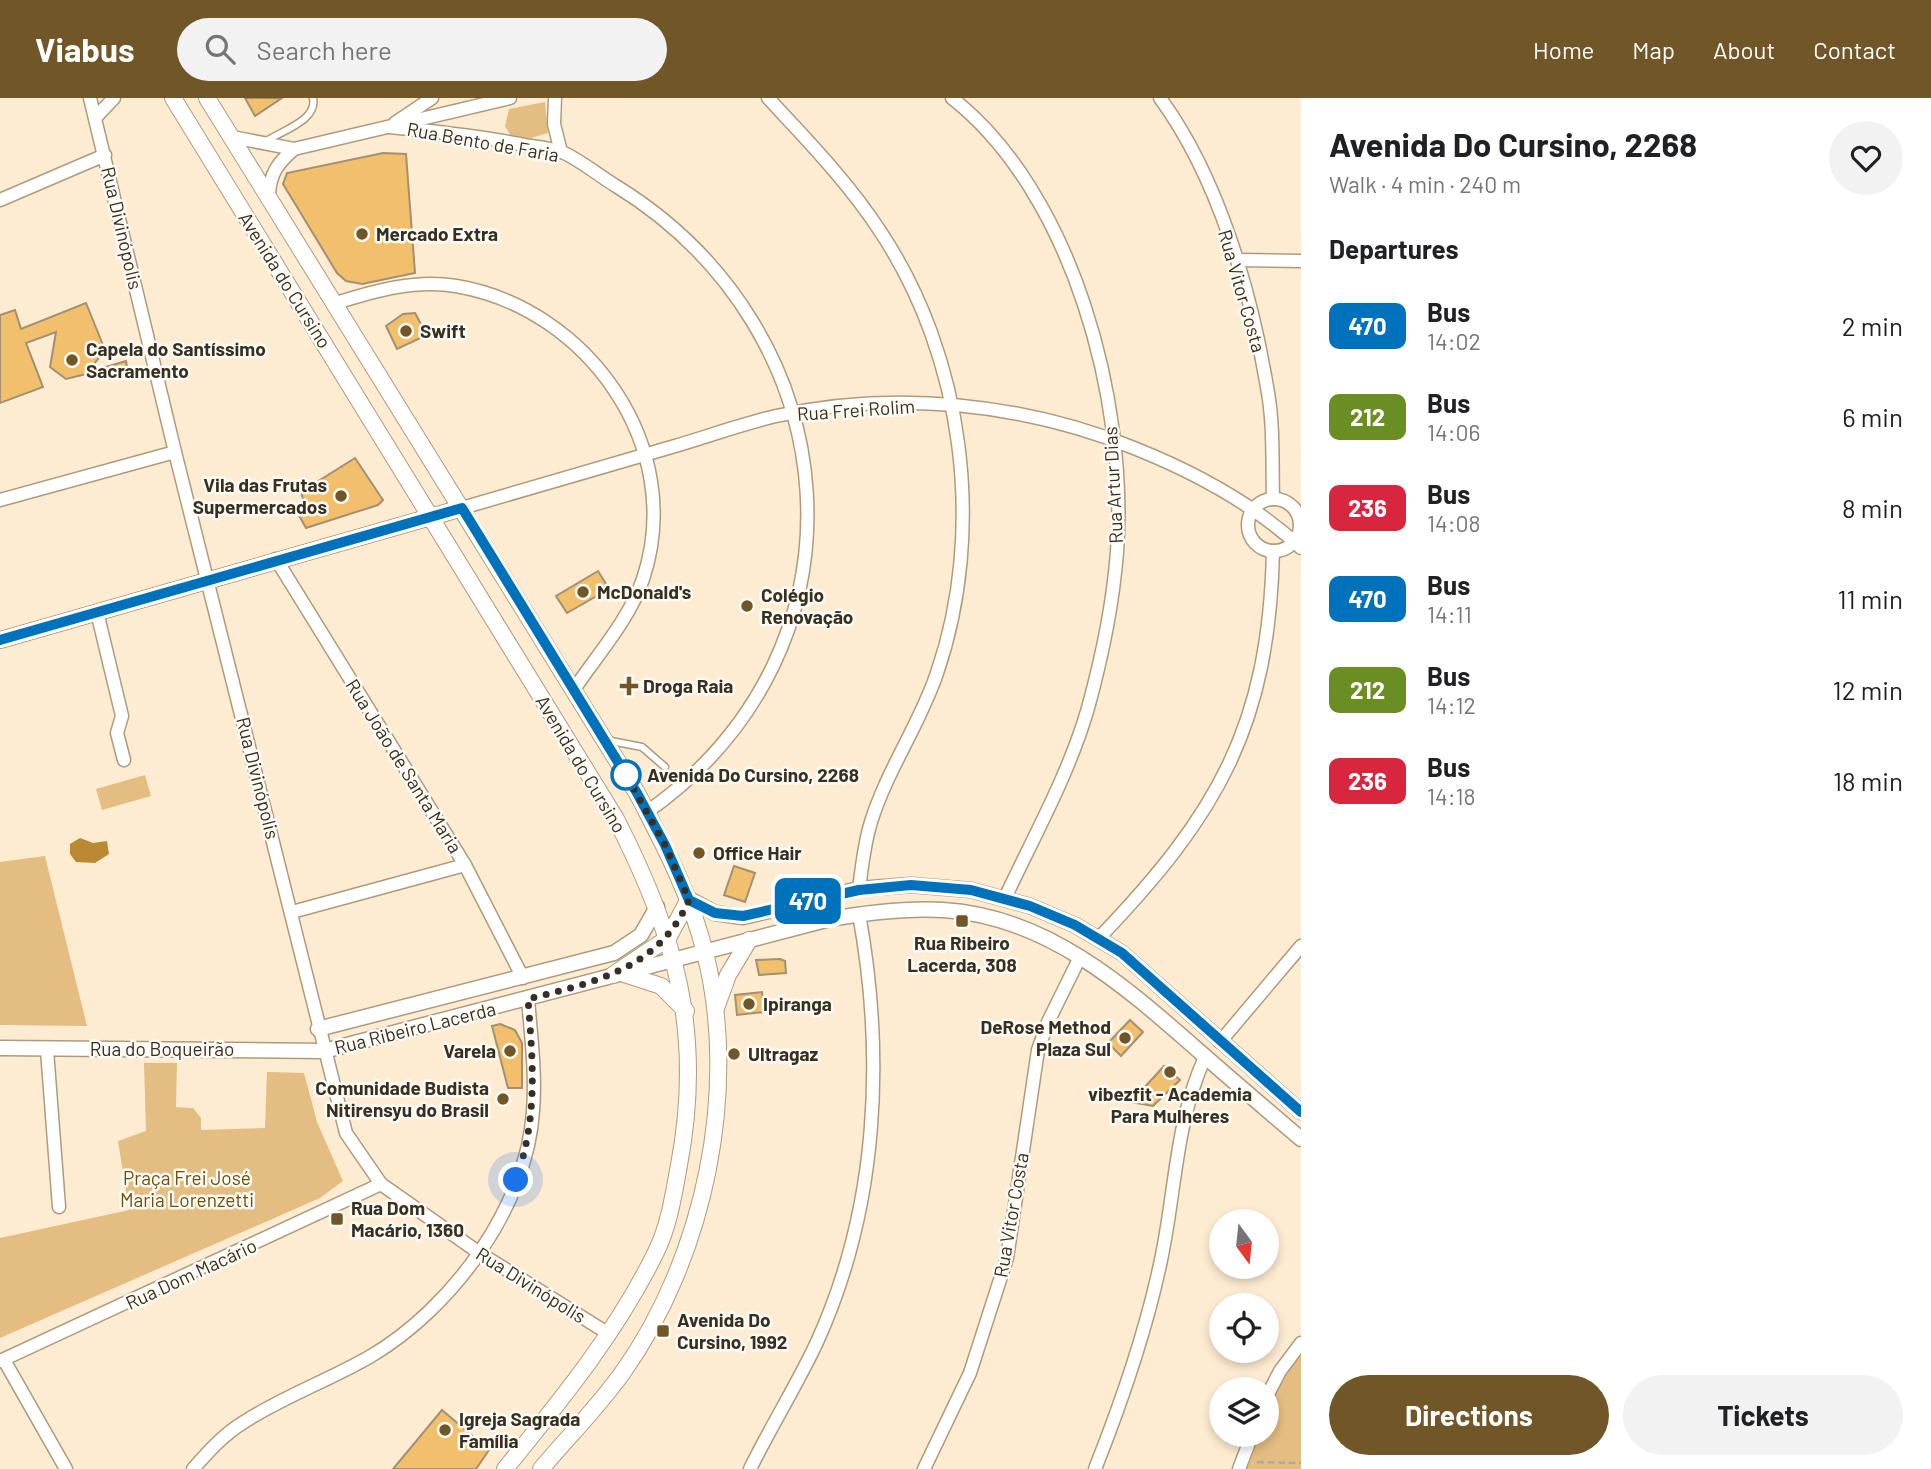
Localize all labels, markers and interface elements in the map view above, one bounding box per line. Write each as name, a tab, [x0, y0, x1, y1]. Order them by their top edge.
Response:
search box	[177, 18, 667, 81]
text: Viabus	[35, 29, 135, 69]
icon: search	[201, 30, 239, 68]
text: Search here	[257, 34, 392, 65]
text: Home	[1533, 35, 1594, 64]
text: Map	[1632, 35, 1675, 64]
text: About	[1713, 35, 1775, 64]
text: Contact	[1813, 35, 1896, 64]
street label: Rua Bento de Faria	[405, 117, 561, 166]
button: heart	[1829, 121, 1903, 195]
text: Avenida Do Cursino, 2268	[1329, 124, 1697, 164]
street label: Rua Divinópolis	[97, 164, 148, 291]
text: Walk · 4 min · 240 m	[1329, 170, 1521, 198]
street label: Avenida do Cursino	[234, 207, 337, 352]
place label: Mercado Extra	[376, 222, 498, 245]
marker: Mercado Extra	[354, 226, 370, 242]
street label: Rua Vitor Costa	[1214, 227, 1271, 355]
text: Departures	[1329, 233, 1459, 264]
text: Bus	[1427, 296, 1470, 327]
text: 2 min	[1842, 310, 1903, 341]
text: 470	[1348, 311, 1387, 340]
place label: Swift	[420, 319, 466, 342]
marker: Swift	[398, 323, 414, 339]
text: 14:02	[1427, 327, 1481, 355]
place label: Capela do Santíssimo Sacramento	[86, 337, 266, 382]
marker: Capela do Santíssimo Sacramento	[64, 352, 80, 368]
text: Bus	[1427, 387, 1470, 418]
street label: Rua Frei Rolim	[796, 394, 916, 425]
text: 6 min	[1842, 401, 1903, 432]
text: 212	[1350, 402, 1385, 431]
text: 14:06	[1427, 418, 1480, 446]
street label: Rua Artur Dias	[1098, 426, 1127, 544]
place label: Vila das Frutas Supermercados	[193, 473, 327, 518]
text: Bus	[1427, 478, 1470, 509]
marker: Vila das Frutas Supermercados	[333, 488, 349, 504]
text: 8 min	[1842, 492, 1903, 523]
text: 236	[1348, 493, 1387, 522]
text: 14:08	[1427, 509, 1481, 537]
text: Bus	[1427, 569, 1470, 600]
place label: McDonald's	[597, 580, 691, 603]
place label: Colégio Renovação	[761, 583, 853, 628]
text: 11 min	[1837, 583, 1903, 614]
marker: McDonald's	[575, 584, 591, 600]
text: 470	[1348, 584, 1387, 613]
marker: Colégio Renovação	[739, 598, 755, 614]
text: 14:11	[1427, 600, 1472, 628]
text: Bus	[1427, 660, 1470, 691]
street label: Rua João de Santa Maria	[341, 674, 467, 857]
place label: Droga Raia	[643, 674, 733, 697]
text: 12 min	[1833, 674, 1903, 705]
text: 212	[1350, 675, 1385, 704]
marker: Droga Raia	[621, 678, 637, 694]
street label: Avenida do Cursino	[531, 691, 632, 837]
text: 14:12	[1427, 691, 1476, 719]
street label: Rua Divinópolis	[232, 714, 285, 841]
text: Bus	[1427, 751, 1470, 782]
marker: Avenida Do Cursino, 2268	[611, 760, 641, 790]
place label: Avenida Do Cursino, 2268	[647, 763, 859, 786]
text: 18 min	[1833, 765, 1903, 796]
text: 236	[1348, 766, 1387, 795]
text: 14:18	[1427, 782, 1476, 810]
place label: Office Hair	[713, 841, 802, 864]
marker: Office Hair	[691, 845, 707, 861]
line badge: 470	[768, 878, 848, 924]
text: 470	[789, 886, 827, 915]
marker: Rua Ribeiro Lacerda, 308	[954, 913, 970, 929]
place label: Rua Ribeiro Lacerda, 308	[907, 931, 1017, 976]
place label: Ipiranga	[763, 992, 832, 1015]
street label: Rua Ribeiro Lacerda	[332, 996, 498, 1059]
marker: Ipiranga	[741, 996, 757, 1012]
place label: DeRose Method Plaza Sul	[980, 1015, 1111, 1060]
marker: DeRose Method Plaza Sul	[1117, 1030, 1133, 1046]
street label: Rua do Boqueirão	[90, 1037, 234, 1060]
place label: Varela	[443, 1039, 496, 1062]
place label: Ultragaz	[748, 1042, 819, 1065]
marker: Varela	[502, 1043, 518, 1059]
marker: Ultragaz	[726, 1046, 742, 1062]
marker: vibezfit - Academia Para Mulheres	[1162, 1064, 1178, 1080]
place label: Comunidade Budista Nitirensyu do Brasil	[315, 1076, 489, 1121]
place label: vibezfit - Academia Para Mulheres	[1088, 1082, 1252, 1127]
marker: Comunidade Budista Nitirensyu do Brasil	[495, 1091, 511, 1107]
street label: Rua Vitor Costa	[988, 1151, 1033, 1279]
your location	[498, 1162, 533, 1197]
park label: Praça Frei José Maria Lorenzetti	[120, 1166, 254, 1211]
place label: Rua Dom Macário, 1360	[351, 1196, 464, 1241]
north arrow	[1209, 1209, 1279, 1279]
map controls	[1209, 1209, 1279, 1447]
marker: Rua Dom Macário, 1360	[329, 1211, 345, 1227]
street label: Rua Dom Macário	[122, 1233, 260, 1314]
street label: Rua Divinópolis	[472, 1242, 590, 1327]
button: locate	[1209, 1293, 1279, 1363]
place label: Avenida Do Cursino, 1992	[677, 1308, 787, 1353]
marker: Avenida Do Cursino, 1992	[655, 1323, 671, 1339]
button: Directions	[1329, 1375, 1609, 1455]
button: Tickets	[1623, 1375, 1903, 1455]
button: layers	[1209, 1377, 1279, 1447]
place label: Igreja Sagrada Família	[459, 1407, 580, 1452]
marker: Igreja Sagrada Família	[437, 1422, 453, 1438]

